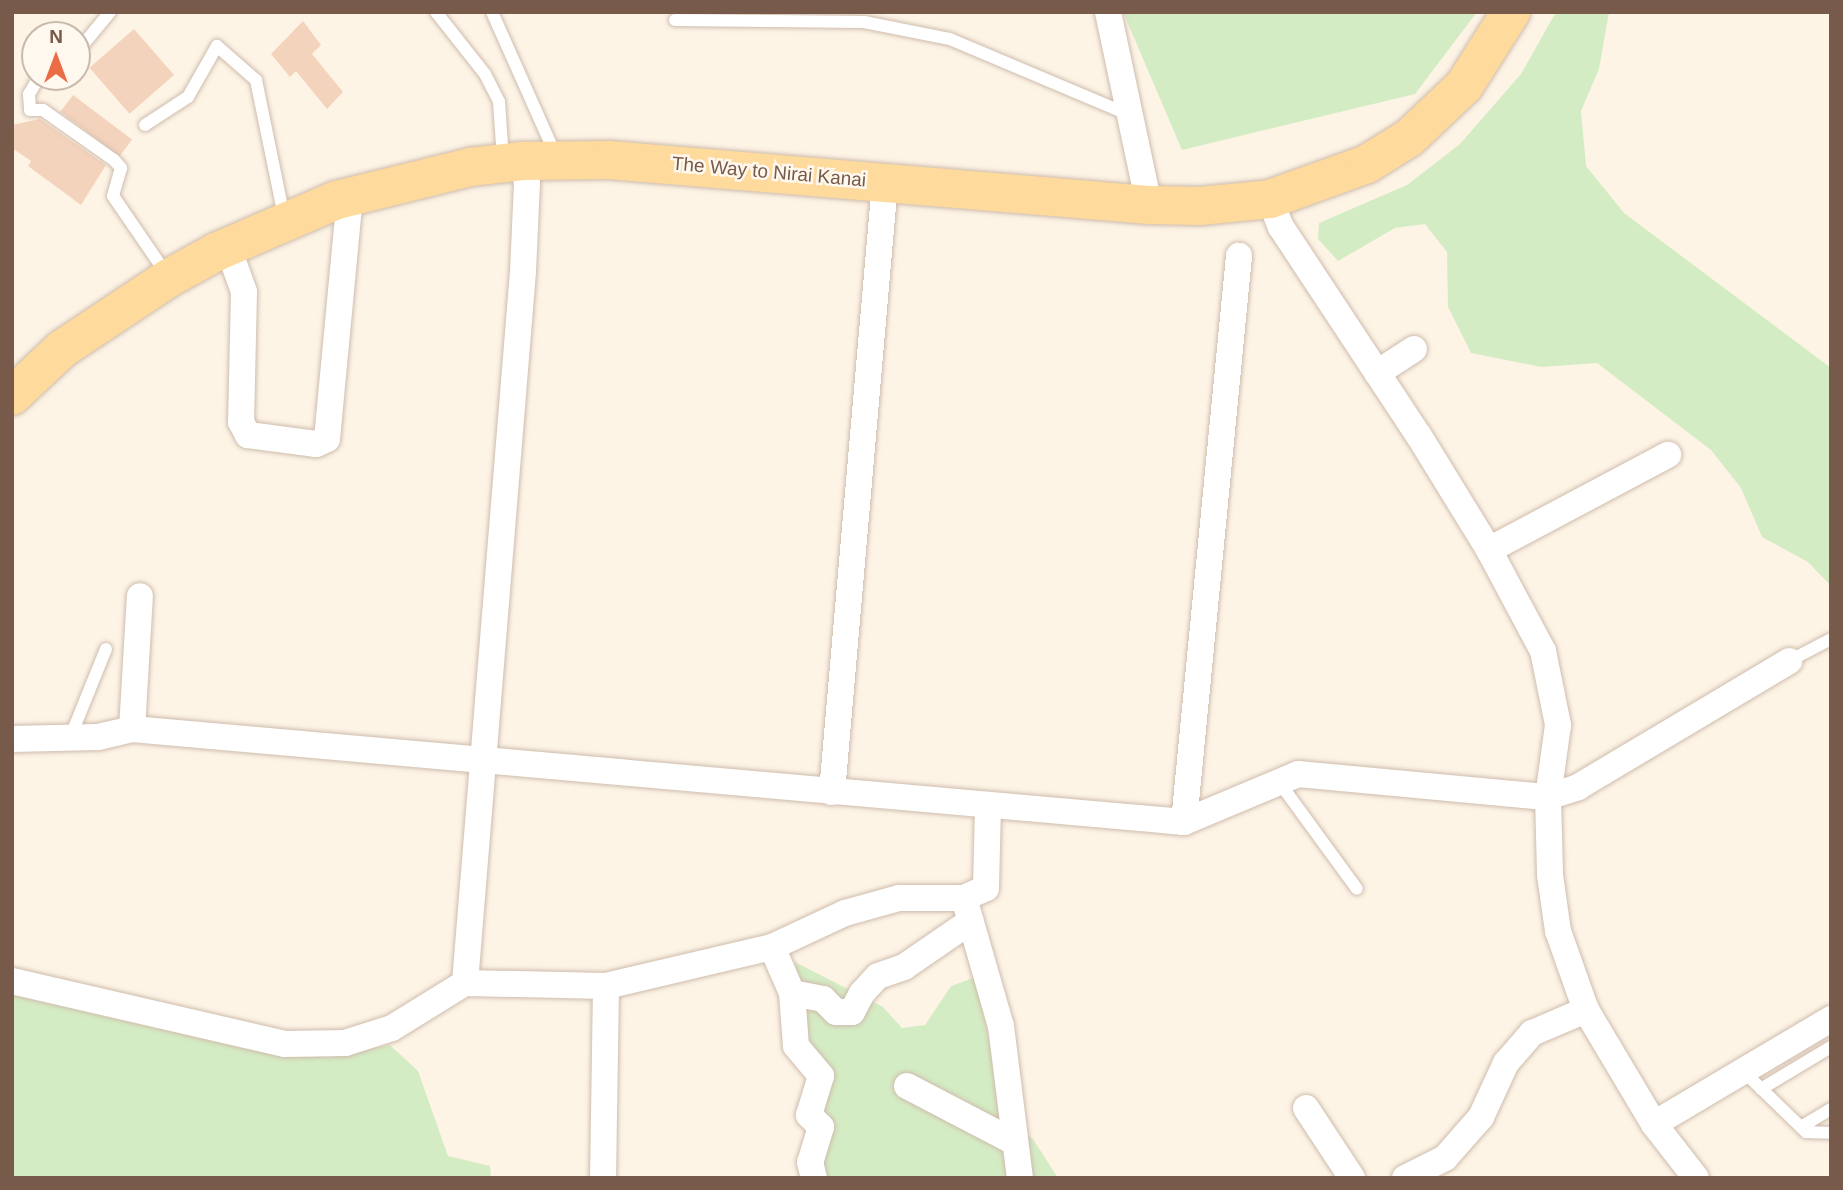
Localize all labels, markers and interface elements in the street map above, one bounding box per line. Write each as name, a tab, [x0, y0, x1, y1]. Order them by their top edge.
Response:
north arrow	[21, 21, 91, 91]
text: N	[49, 26, 63, 47]
street label: The Way to Nirai Kanai	[671, 152, 867, 192]

